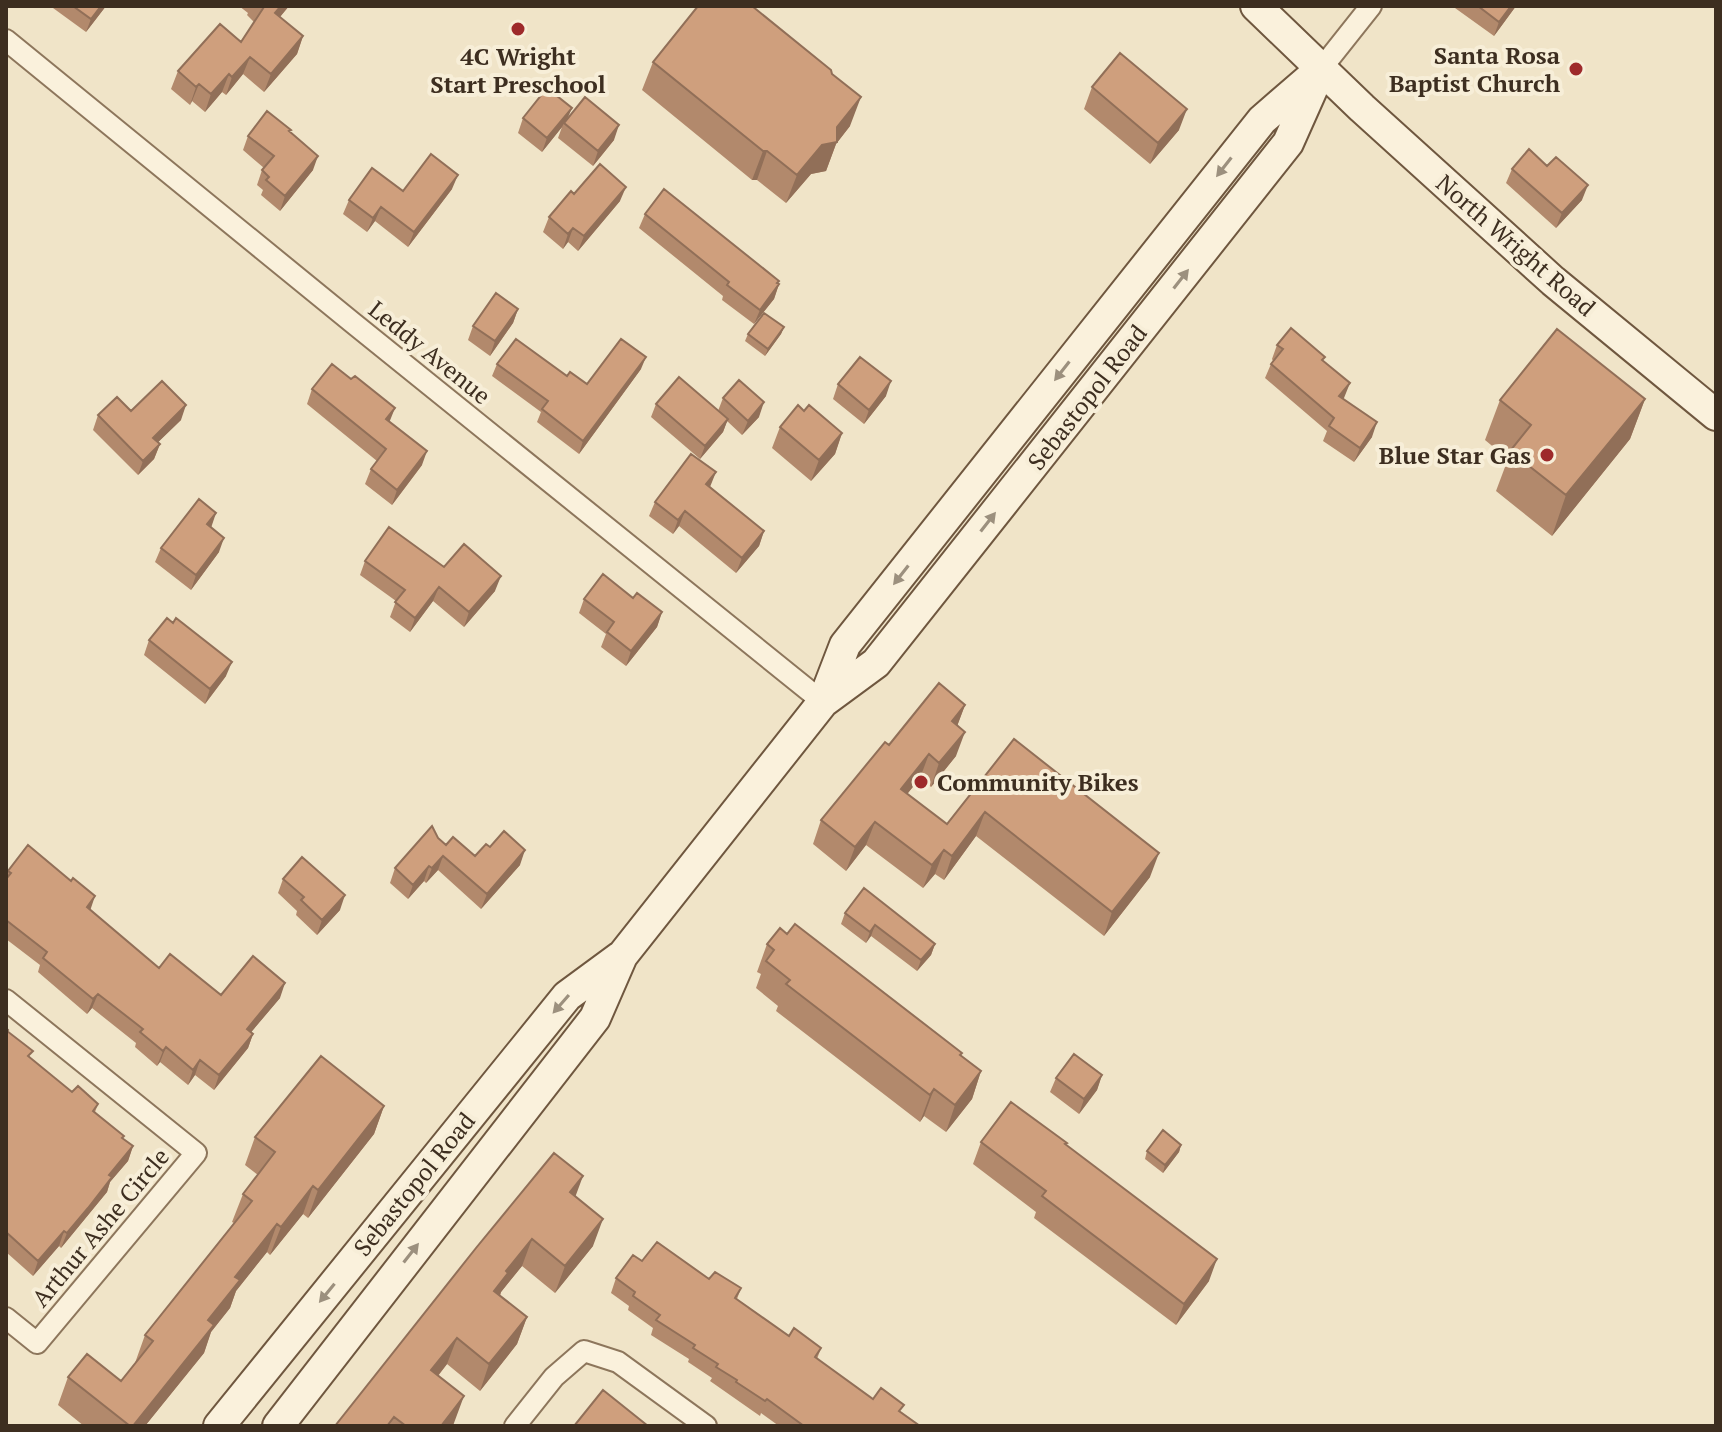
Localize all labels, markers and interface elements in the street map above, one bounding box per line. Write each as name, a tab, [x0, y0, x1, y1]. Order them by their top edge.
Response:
marker: 4C Wright Start Preschool	[509, 20, 527, 38]
place label: Santa Rosa Baptist Church	[1389, 39, 1561, 99]
place label: 4C Wright Start Preschool	[430, 40, 606, 100]
marker: Santa Rosa Baptist Church	[1567, 60, 1585, 78]
one-way arrow	[1216, 157, 1233, 177]
street label: North Wright Road	[1430, 167, 1602, 323]
one-way arrow	[1172, 269, 1188, 289]
street label: Leddy Avenue	[362, 293, 498, 411]
street label: Sebastopol Road	[1020, 318, 1154, 476]
one-way arrow	[1055, 361, 1071, 381]
place label: Blue Star Gas	[1379, 439, 1531, 471]
marker: Blue Star Gas	[1538, 446, 1556, 464]
one-way arrow	[979, 512, 996, 532]
one-way arrow	[893, 565, 909, 585]
place label: Community Bikes	[937, 766, 1139, 798]
marker: Community Bikes	[912, 773, 930, 791]
one-way arrow	[553, 994, 570, 1014]
street label: Sebastopol Road	[346, 1105, 482, 1263]
street label: Arthur Ashe Circle	[24, 1141, 176, 1313]
one-way arrow	[402, 1243, 418, 1263]
one-way arrow	[319, 1283, 336, 1303]

